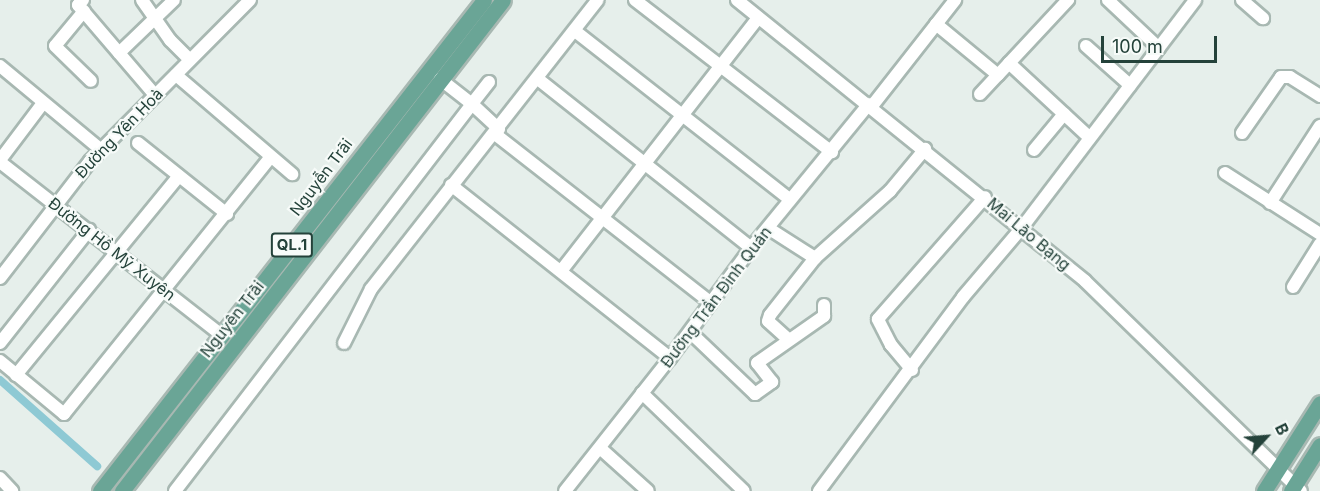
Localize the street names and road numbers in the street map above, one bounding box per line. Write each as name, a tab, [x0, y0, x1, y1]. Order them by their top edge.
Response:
street label: Đường Yên Hoà	[71, 84, 167, 182]
street label: Nguyễn Trãi	[286, 135, 356, 219]
street label: Đường Hồ Mỹ Xuyên	[45, 193, 179, 305]
street label: Mai Lão Bạng	[984, 194, 1074, 274]
street label: Đường Trần Đình Quán	[657, 223, 775, 371]
road number: QL.1	[270, 233, 314, 257]
street label: Nguyên Trãi	[196, 277, 268, 361]

